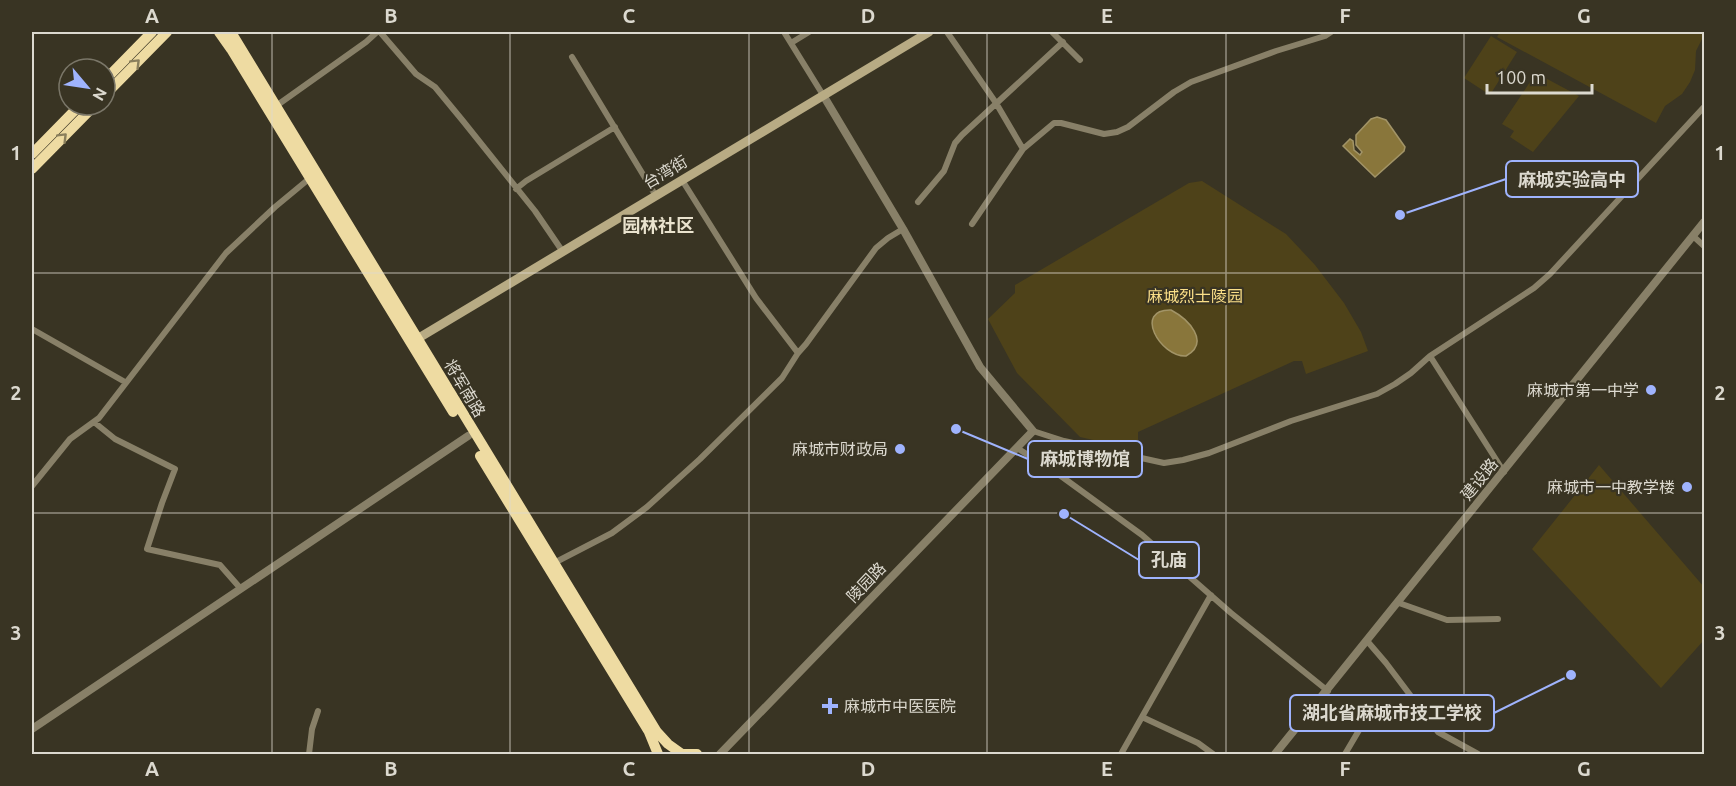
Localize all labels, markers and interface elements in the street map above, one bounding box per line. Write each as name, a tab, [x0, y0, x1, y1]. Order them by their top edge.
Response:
text: A	[145, 4, 159, 27]
text: B	[384, 4, 398, 27]
text: C	[623, 4, 636, 27]
text: D	[861, 4, 875, 27]
text: E	[1101, 4, 1113, 27]
text: F	[1339, 4, 1351, 27]
text: G	[1577, 4, 1591, 27]
north arrow	[57, 57, 117, 117]
scale bar	[1487, 57, 1592, 95]
one-way arrow	[129, 60, 140, 70]
text: 100 m	[1496, 67, 1546, 87]
text: N	[89, 85, 111, 104]
one-way arrow	[56, 134, 67, 145]
text: 1	[10, 141, 22, 164]
text: 1	[1714, 141, 1726, 164]
street label: 台湾街	[640, 152, 690, 192]
callout: 麻城实验高中	[1506, 161, 1638, 197]
text: 麻城实验高中	[1518, 169, 1626, 189]
district label: 园林社区	[622, 215, 694, 235]
park label: 麻城烈士陵园	[1147, 287, 1243, 305]
street label: 将军南路	[441, 356, 489, 420]
text: 2	[10, 381, 22, 404]
place label: 麻城市第一中学	[1527, 381, 1639, 399]
text: 2	[1714, 381, 1726, 404]
marker: 麻城市第一中学	[1644, 383, 1658, 397]
place label: 麻城市财政局	[792, 440, 888, 458]
callout: 麻城博物馆	[1028, 441, 1142, 477]
marker: 麻城市财政局	[893, 442, 907, 456]
text: 麻城博物馆	[1040, 448, 1130, 468]
street label: 建设路	[1457, 455, 1501, 503]
place label: 麻城市一中教学楼	[1547, 478, 1675, 496]
marker: 麻城市一中教学楼	[1680, 480, 1694, 494]
callout: 孔庙	[1139, 542, 1199, 578]
text: 孔庙	[1151, 549, 1187, 569]
street label: 陵园路	[843, 558, 889, 606]
text: 3	[10, 621, 22, 644]
text: 3	[1714, 621, 1726, 644]
callout: 湖北省麻城市技工学校	[1290, 695, 1494, 731]
marker: 麻城市中医医院	[821, 697, 839, 715]
place label: 麻城市中医医院	[844, 697, 956, 715]
text: 湖北省麻城市技工学校	[1302, 702, 1482, 722]
text: A	[145, 757, 159, 780]
text: B	[384, 757, 398, 780]
text: C	[623, 757, 636, 780]
text: D	[861, 757, 875, 780]
text: E	[1101, 757, 1113, 780]
text: F	[1339, 757, 1351, 780]
text: G	[1577, 757, 1591, 780]

